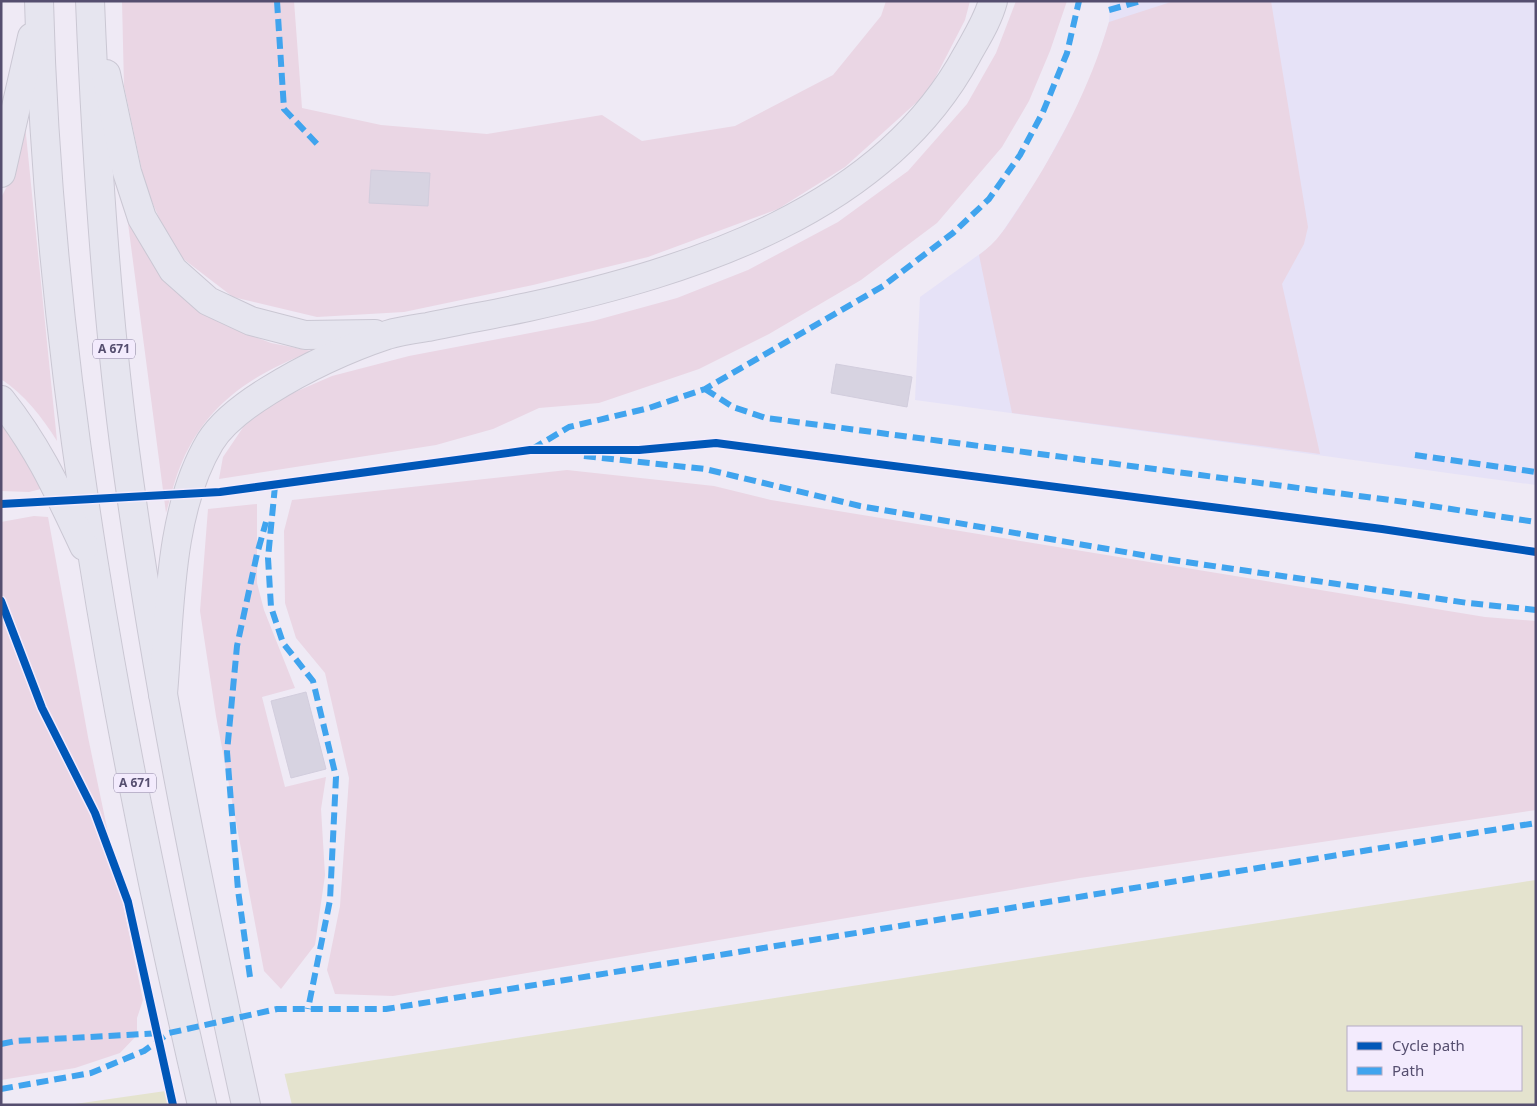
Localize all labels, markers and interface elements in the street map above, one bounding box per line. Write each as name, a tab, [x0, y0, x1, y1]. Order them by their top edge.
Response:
road number: A 671	[93, 339, 135, 358]
road number: A 671	[114, 774, 156, 792]
legend	[1347, 1026, 1522, 1091]
text: Cycle path	[1392, 1035, 1465, 1055]
text: Path	[1392, 1060, 1424, 1080]

